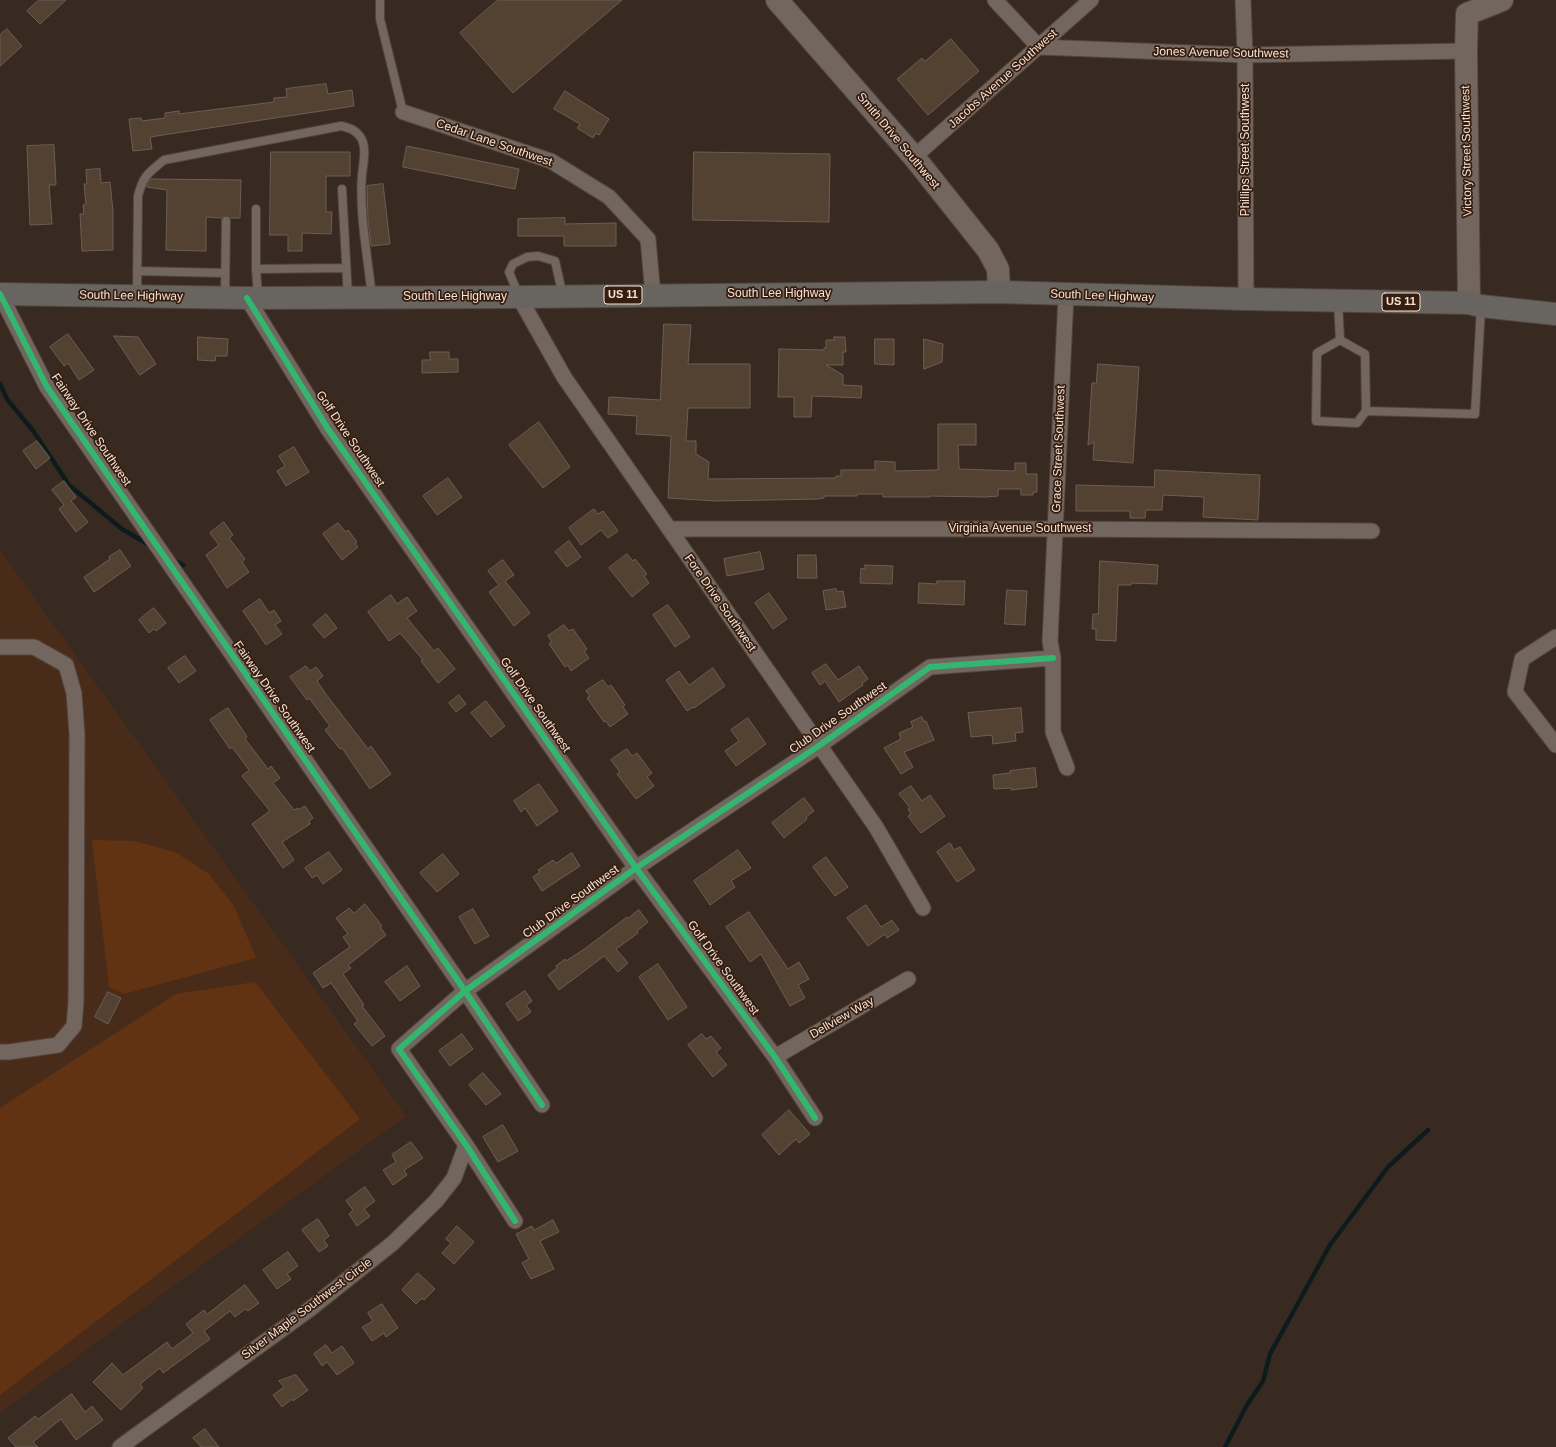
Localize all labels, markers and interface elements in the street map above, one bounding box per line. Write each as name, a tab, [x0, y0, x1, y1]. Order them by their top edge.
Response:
street label: Jacobs Avenue Southwest	[946, 26, 1060, 132]
street label: Jones Avenue Southwest	[1153, 45, 1289, 61]
street label: Phillips Street Southwest	[1239, 84, 1253, 216]
street label: Victory Street Southwest	[1459, 85, 1475, 217]
street label: Smith Drive Southwest	[853, 90, 943, 192]
street label: Cedar Lane Southwest	[434, 116, 554, 170]
road number: US 11	[604, 286, 642, 304]
street label: South Lee Highway	[727, 287, 831, 301]
street label: South Lee Highway	[1050, 287, 1154, 305]
street label: South Lee Highway	[79, 288, 183, 304]
street label: South Lee Highway	[403, 290, 507, 304]
road number: US 11	[1382, 293, 1420, 311]
street label: Fairway Drive Southwest	[48, 371, 134, 489]
street label: Grace Street Southwest	[1050, 385, 1068, 513]
street label: Golf Drive Southwest	[313, 388, 387, 490]
street label: Virginia Avenue Southwest	[949, 522, 1091, 536]
street label: Fore Drive Southwest	[681, 552, 759, 654]
street label: Fairway Drive Southwest	[230, 639, 318, 755]
street label: Golf Drive Southwest	[497, 655, 573, 755]
street label: Club Drive Southwest	[787, 679, 889, 757]
street label: Club Drive Southwest	[520, 862, 622, 942]
street label: Golf Drive Southwest	[684, 918, 762, 1018]
street label: Dellview Way	[807, 994, 877, 1042]
street label: Silver Maple Southwest Circle	[239, 1255, 375, 1363]

